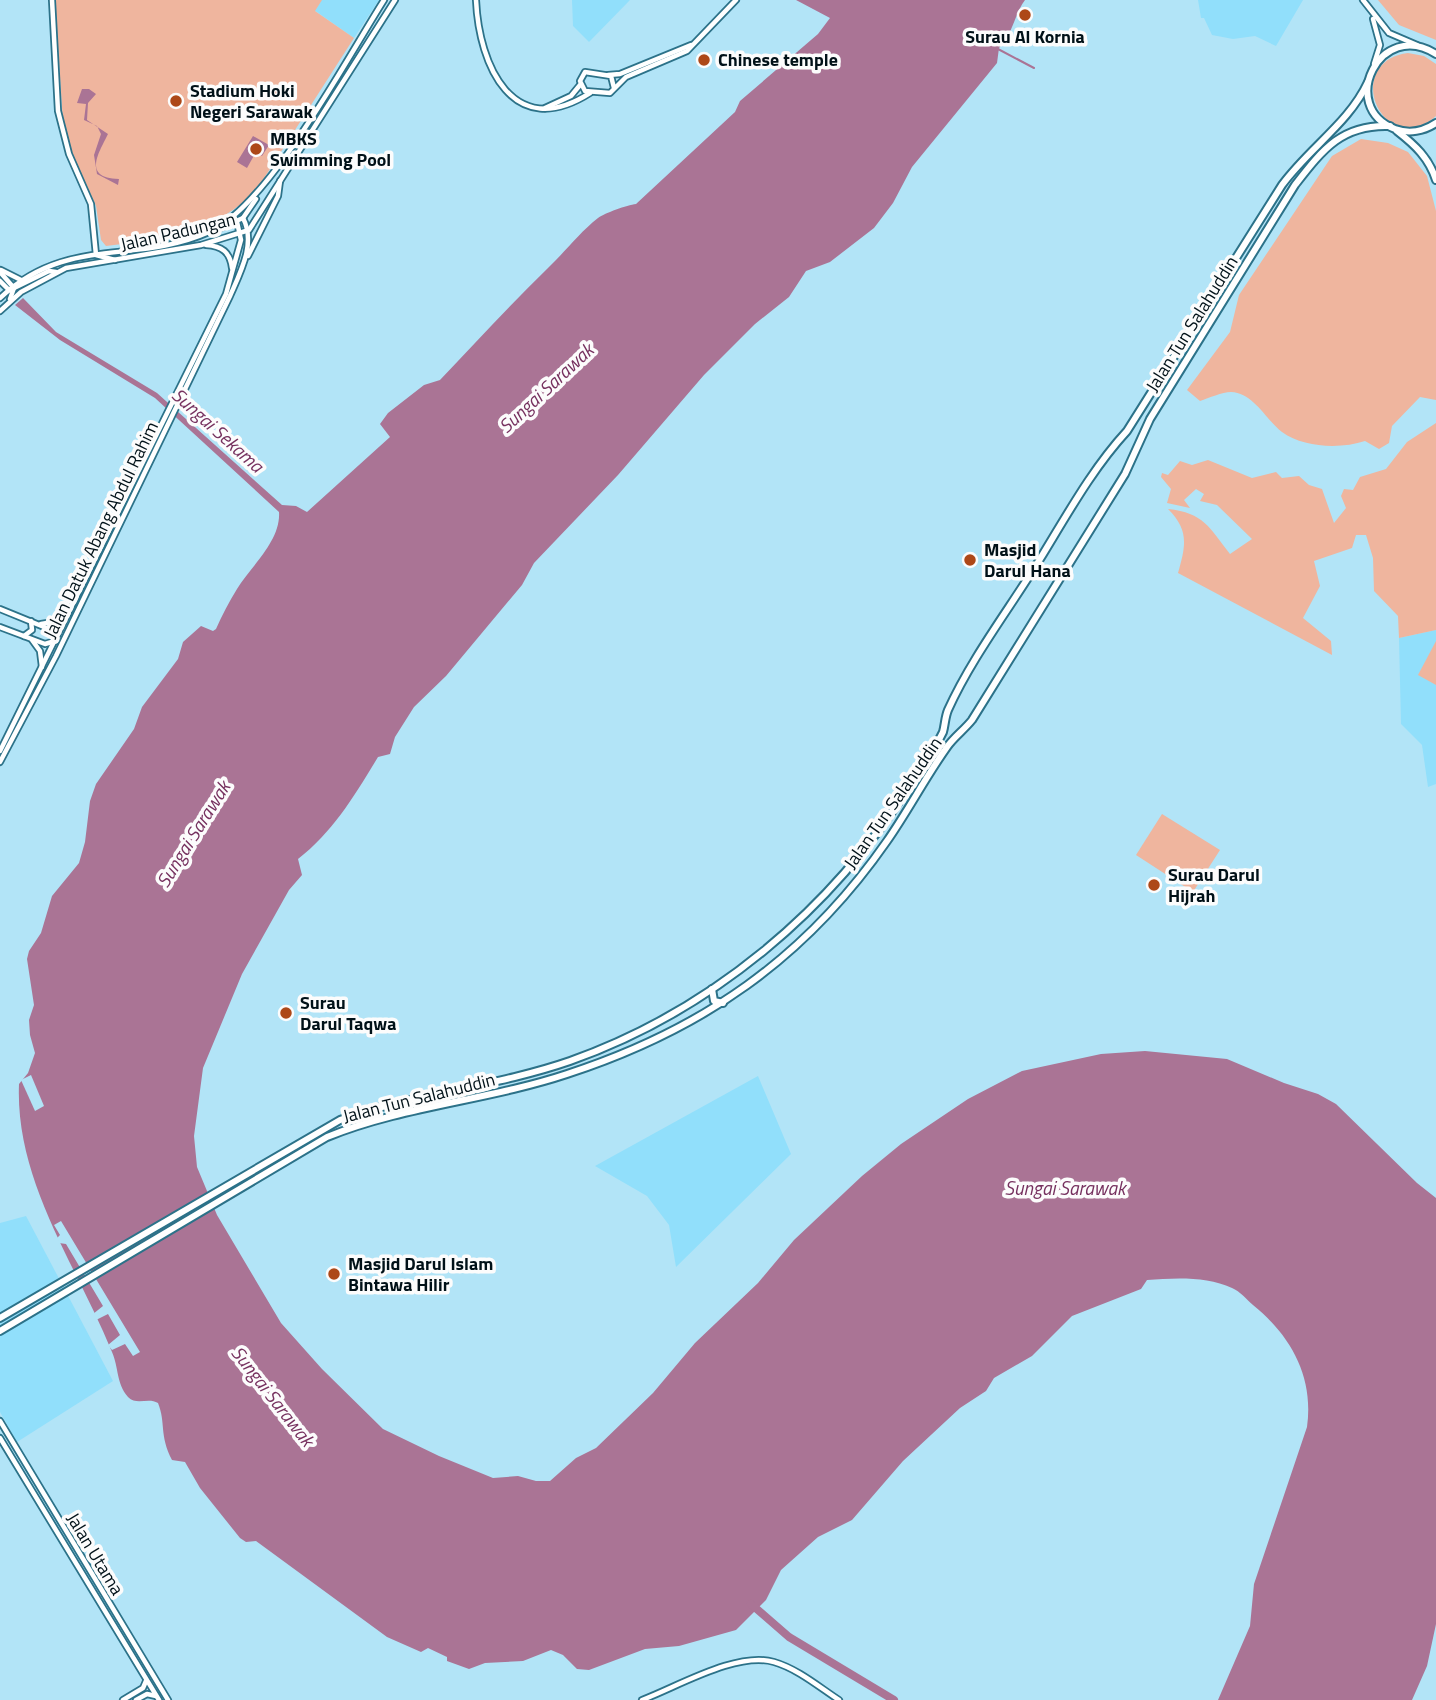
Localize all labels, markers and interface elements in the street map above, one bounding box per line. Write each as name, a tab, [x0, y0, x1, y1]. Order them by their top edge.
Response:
marker: Surau Al Kornia	[1017, 7, 1033, 23]
place label: Surau Al Kornia	[965, 23, 1085, 50]
place label: Chinese temple	[718, 46, 838, 73]
marker: Chinese temple	[696, 52, 712, 68]
place label: Stadium Hoki Negeri Sarawak	[190, 77, 314, 125]
marker: Stadium Hoki Negeri Sarawak	[168, 93, 184, 109]
place label: MBKS Swimming Pool	[270, 125, 391, 173]
marker: MBKS Swimming Pool	[248, 141, 264, 157]
street label: Jalan Padungan	[118, 205, 238, 258]
street label: Jalan Tun Salahuddin	[1139, 250, 1244, 397]
water label: Sungai Sarawak	[492, 334, 602, 439]
water label: Sungai Sekama	[166, 380, 272, 480]
street label: Jalan Datuk Abang Abdul Rahim	[36, 417, 165, 643]
place label: Masjid Darul Hana	[984, 536, 1071, 584]
marker: Masjid Darul Hana	[962, 552, 978, 568]
street label: Jalan Tun Salahuddin	[837, 731, 948, 874]
water label: Sungai Sarawak	[148, 773, 238, 893]
place label: Surau Darul Hijrah	[1168, 861, 1260, 909]
marker: Surau Darul Hijrah	[1146, 877, 1162, 893]
place label: Surau Darul Taqwa	[300, 989, 396, 1037]
marker: Surau Darul Taqwa	[278, 1005, 294, 1021]
street label: Jalan Tun Salahuddin	[340, 1066, 498, 1129]
water label: Sungai Sarawak	[1005, 1173, 1128, 1202]
place label: Masjid Darul Islam Bintawa Hilir	[348, 1250, 493, 1298]
marker: Masjid Darul Islam Bintawa Hilir	[326, 1266, 342, 1282]
water label: Sungai Sarawak	[225, 1339, 324, 1454]
street label: Jalan Utama	[60, 1507, 131, 1600]

